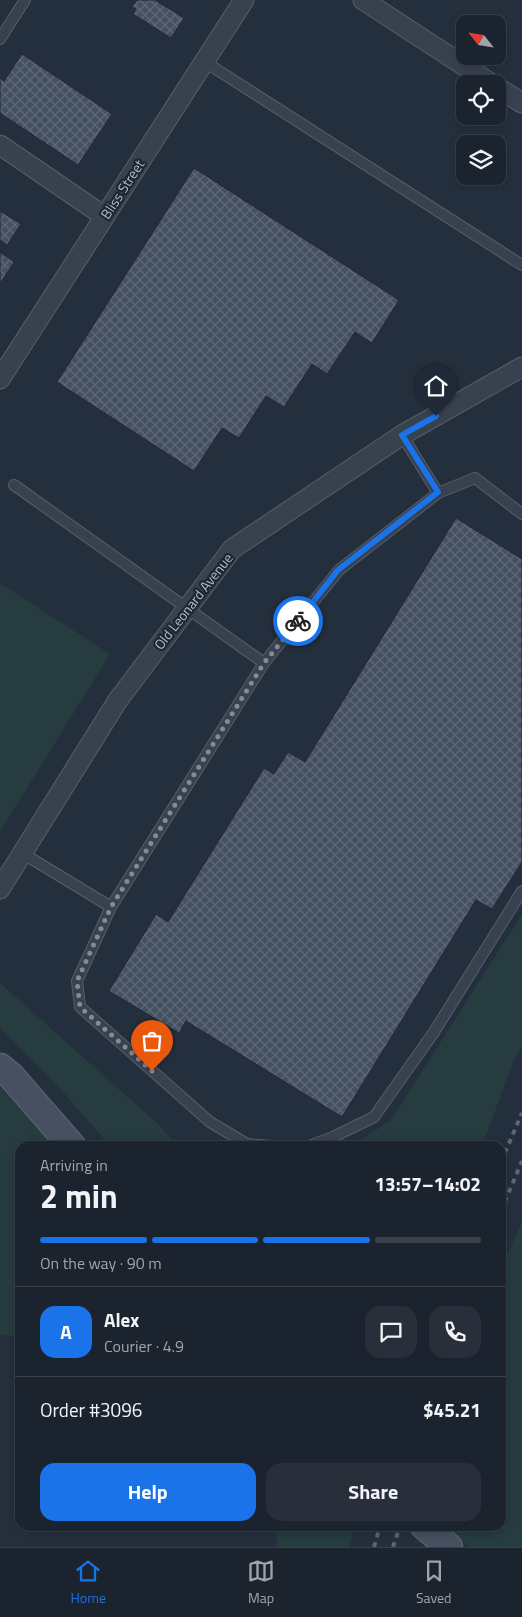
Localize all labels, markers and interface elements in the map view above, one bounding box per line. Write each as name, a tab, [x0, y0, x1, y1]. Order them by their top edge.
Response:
north arrow	[456, 15, 506, 65]
map controls	[456, 15, 506, 185]
button: locate	[456, 75, 506, 125]
button: layers	[456, 135, 506, 185]
street label: Bliss Street	[95, 155, 149, 223]
pin	[415, 365, 457, 416]
icon: home	[422, 372, 450, 400]
street label: Old Leonard Avenue	[149, 548, 237, 654]
courier	[273, 596, 323, 646]
icon: bike	[284, 607, 312, 635]
pin	[131, 1020, 173, 1071]
icon: bag	[138, 1027, 166, 1055]
text: Arriving in	[40, 1153, 108, 1177]
text: 13:57–14:02	[374, 1169, 481, 1198]
text: 2 min	[40, 1172, 118, 1220]
text: On the way · 90 m	[40, 1251, 162, 1275]
text: Alex	[104, 1305, 139, 1334]
button: chat	[365, 1306, 417, 1358]
button: phone	[429, 1306, 481, 1358]
text: A	[60, 1317, 72, 1346]
text: Courier · 4.9	[104, 1334, 184, 1358]
text: Order #3096	[40, 1395, 142, 1424]
text: $45.21	[423, 1395, 481, 1424]
button: Help	[40, 1463, 256, 1521]
button: Share	[266, 1463, 481, 1521]
tab: Home	[70, 1557, 106, 1608]
tab: Map	[247, 1557, 275, 1608]
tab: Saved	[416, 1557, 452, 1608]

